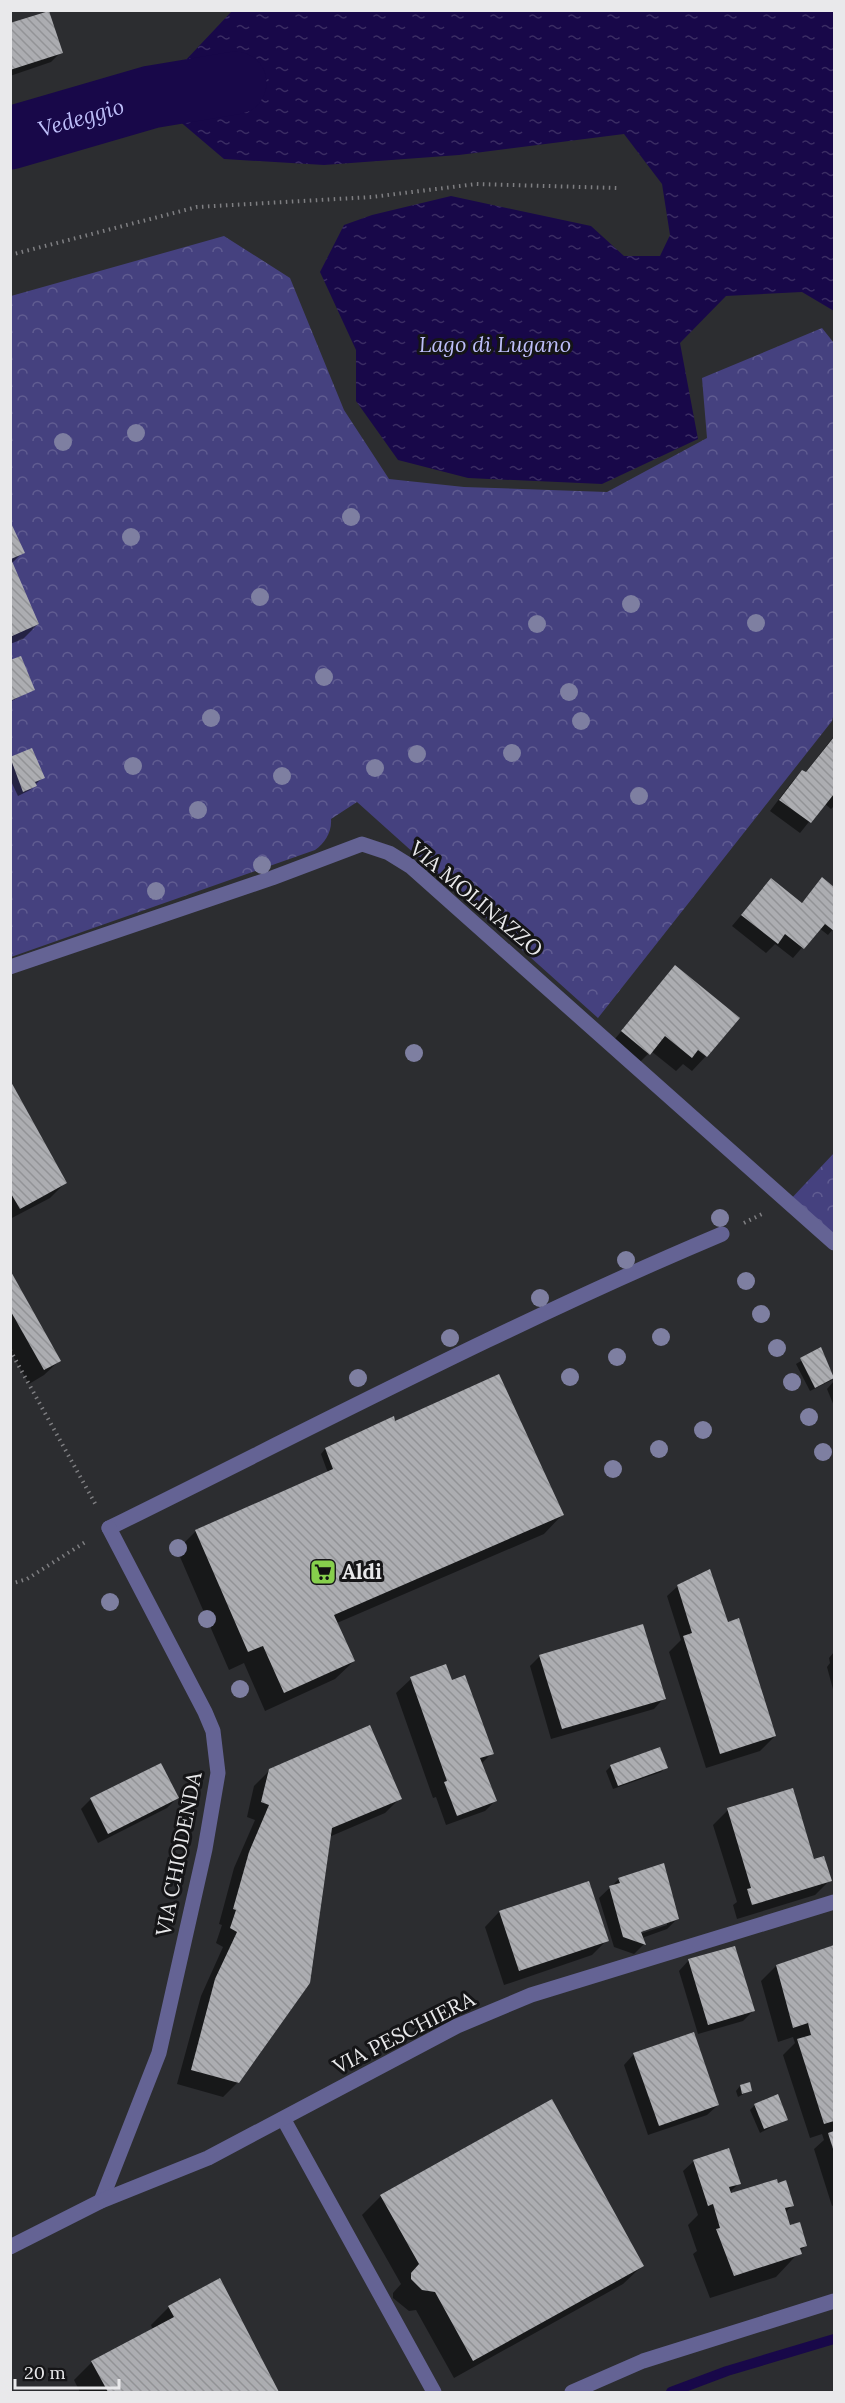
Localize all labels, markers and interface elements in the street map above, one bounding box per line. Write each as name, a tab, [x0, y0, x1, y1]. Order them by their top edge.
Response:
water label: Vedeggio	[35, 92, 127, 143]
water label: Lago di Lugano	[419, 330, 571, 358]
street label: VIA MOLINAZZO	[403, 834, 549, 962]
supermarket icon: Aldi	[308, 1557, 338, 1587]
place label: Aldi	[342, 1558, 382, 1585]
street label: VIA CHIODENDA	[149, 1769, 208, 1939]
street label: VIA PESCHIERA	[327, 1985, 480, 2080]
scale bar	[15, 2352, 118, 2390]
text: 20 m	[24, 2361, 66, 2384]

